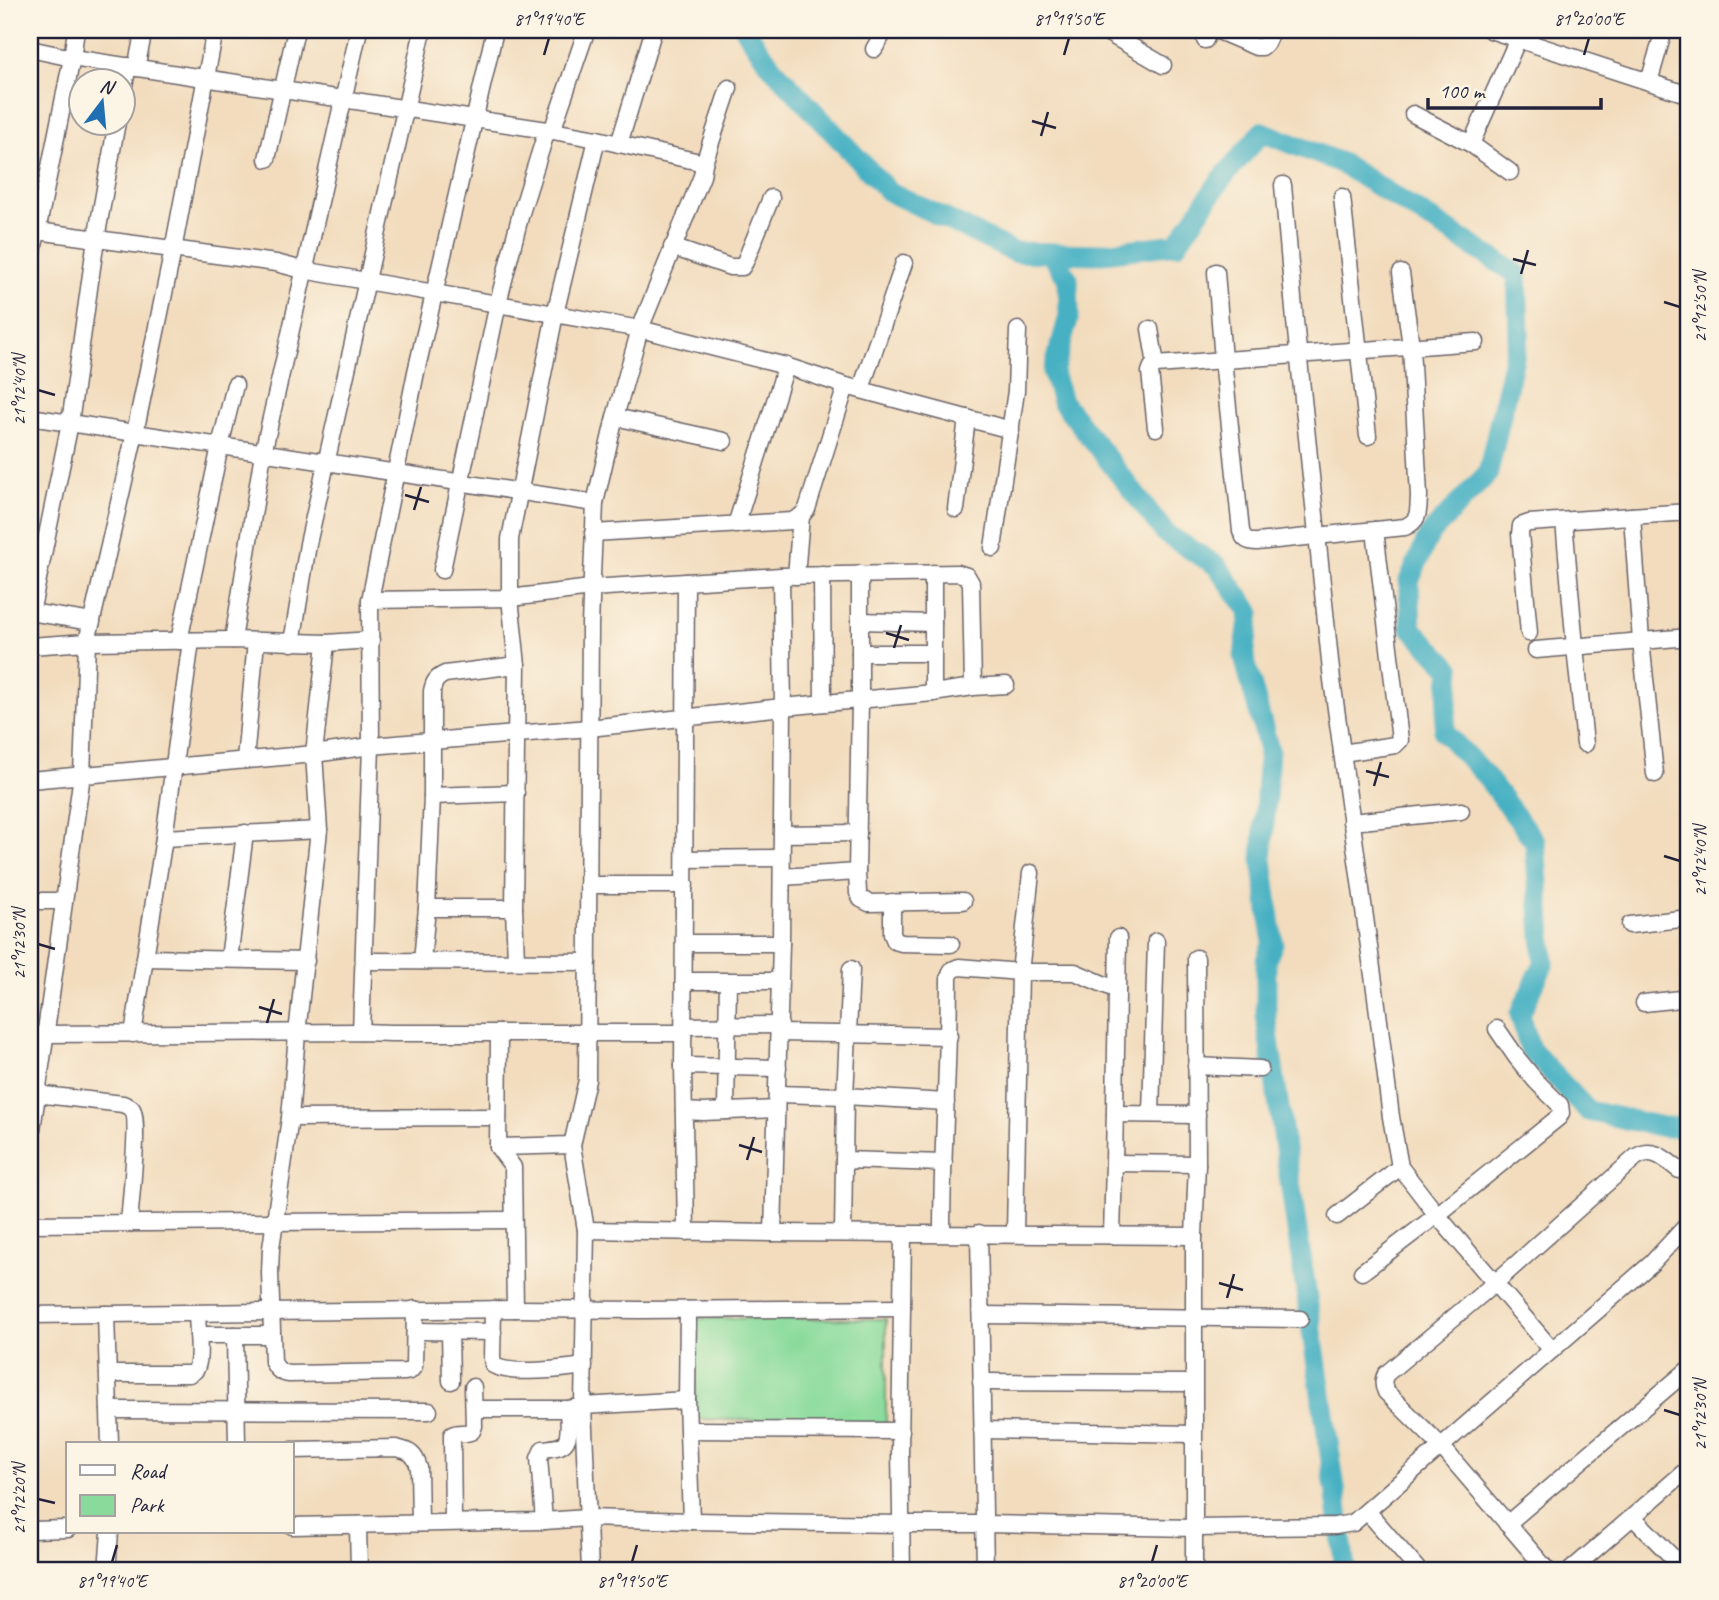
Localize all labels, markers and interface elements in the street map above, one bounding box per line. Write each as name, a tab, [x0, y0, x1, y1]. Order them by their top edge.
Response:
text: 81°19'40"E	[514, 8, 586, 30]
text: 81°19'50"E	[1034, 8, 1106, 30]
text: 81°20'00"E	[1554, 8, 1626, 30]
north arrow	[66, 66, 136, 136]
scale bar	[1428, 66, 1602, 110]
text: N	[97, 73, 118, 101]
text: 100 m	[1439, 78, 1486, 104]
text: 21°12'50"N	[1689, 268, 1711, 342]
text: 21°12'40"N	[8, 351, 30, 425]
text: 21°12'40"N	[1689, 822, 1711, 896]
text: 21°12'30"N	[8, 905, 30, 979]
text: 21°12'30"N	[1689, 1376, 1711, 1450]
legend	[66, 1442, 294, 1534]
text: Road	[130, 1458, 169, 1484]
text: 21°12'20"N	[8, 1460, 30, 1534]
text: Park	[130, 1492, 165, 1518]
text: 81°19'40"E	[77, 1570, 149, 1592]
text: 81°19'50"E	[597, 1570, 669, 1592]
text: 81°20'00"E	[1117, 1570, 1189, 1592]

